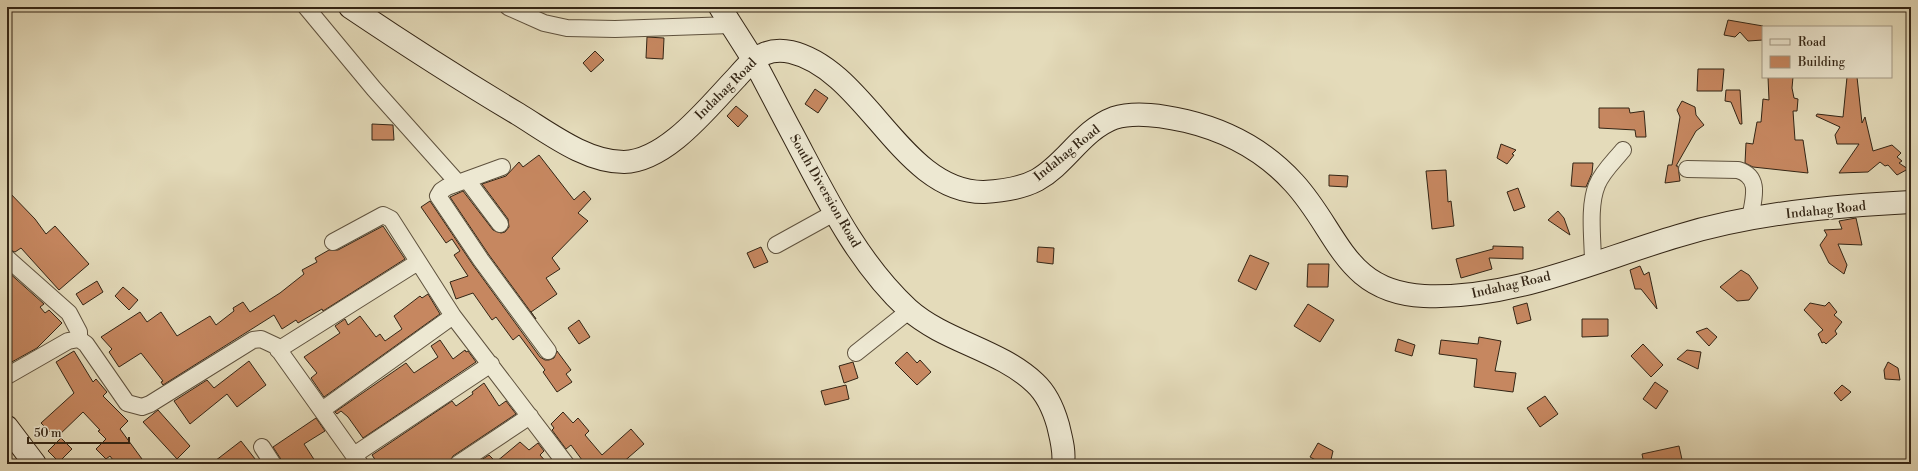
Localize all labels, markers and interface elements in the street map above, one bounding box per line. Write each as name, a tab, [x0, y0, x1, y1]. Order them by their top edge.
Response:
legend	[1762, 26, 1892, 78]
text: Road	[1798, 35, 1826, 50]
street label: Indahag Road	[692, 54, 761, 123]
text: Building	[1797, 55, 1846, 70]
street label: Indahag Road	[1031, 121, 1104, 185]
street label: South Diversion Road	[786, 132, 864, 251]
street label: Indahag Road	[1785, 198, 1867, 222]
street label: Indahag Road	[1470, 268, 1553, 302]
scale bar	[28, 419, 129, 445]
text: 50 m	[34, 426, 62, 441]

